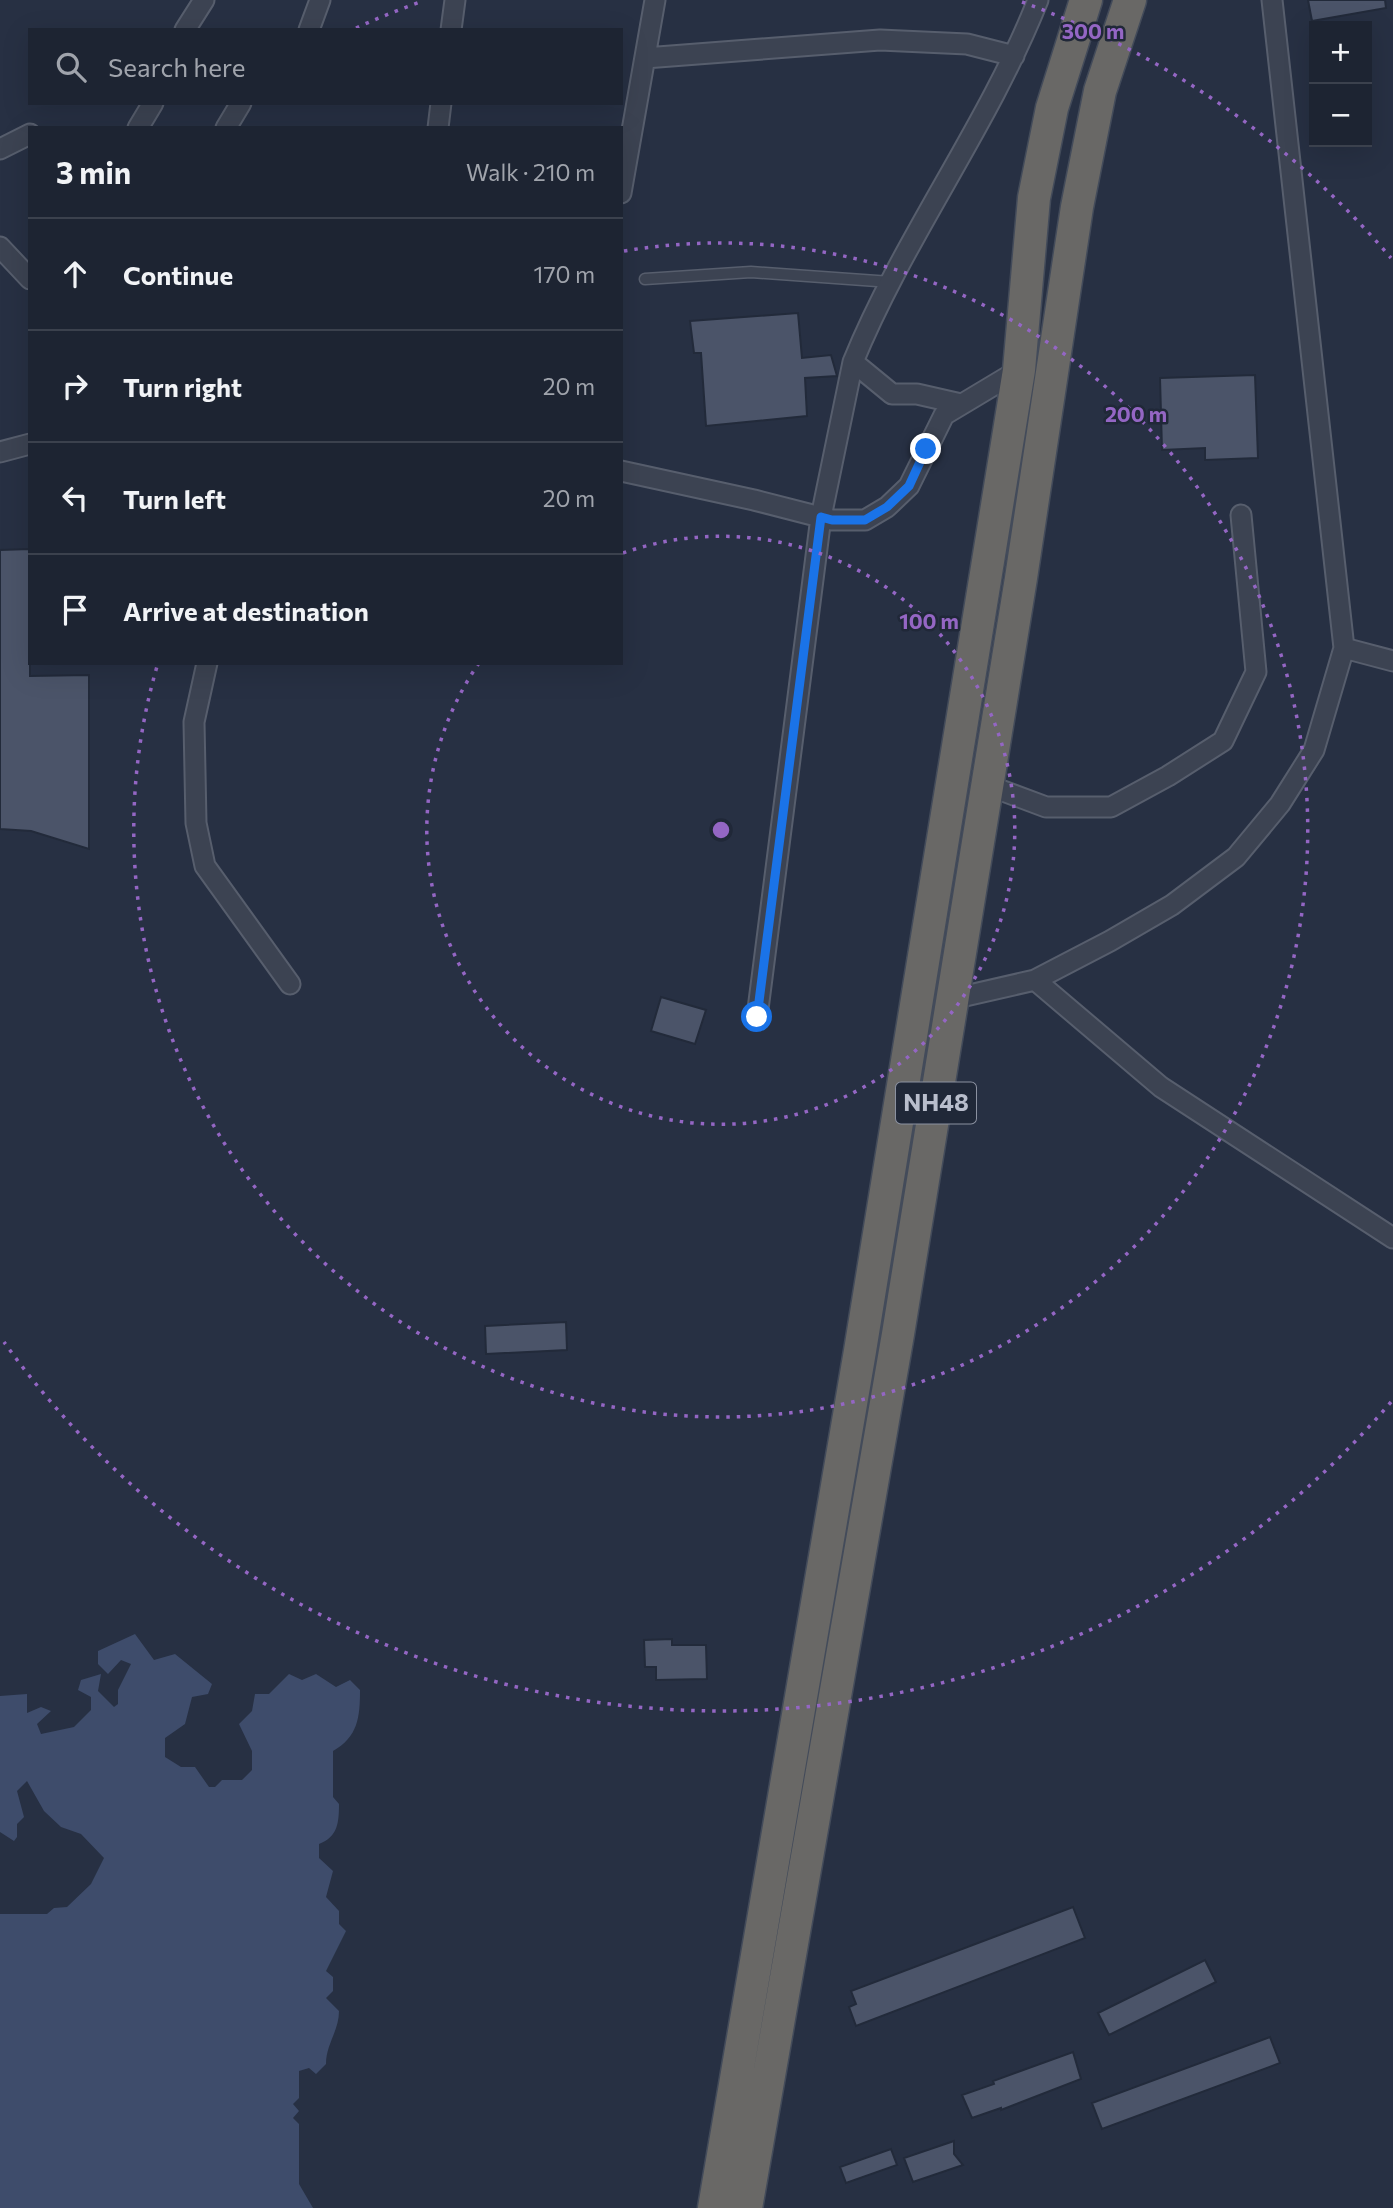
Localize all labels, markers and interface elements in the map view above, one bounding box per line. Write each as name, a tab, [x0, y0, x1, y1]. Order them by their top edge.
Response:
text: 300 m	[1062, 18, 1124, 43]
map controls	[1309, 21, 1372, 147]
button: +	[1309, 21, 1372, 84]
search box	[28, 28, 623, 105]
icon: search	[52, 48, 90, 86]
text: Search here	[108, 51, 246, 82]
button: −	[1309, 84, 1372, 147]
text: 3 min	[56, 153, 131, 190]
text: Walk · 210 m	[466, 158, 595, 186]
icon: ahead	[56, 255, 94, 293]
text: Continue	[123, 259, 233, 290]
text: 170 m	[534, 260, 595, 288]
icon: right	[56, 367, 94, 405]
text: Turn right	[123, 371, 242, 402]
text: 20 m	[543, 372, 595, 400]
text: 200 m	[1105, 401, 1167, 426]
route end	[910, 433, 941, 464]
icon: left	[56, 479, 94, 517]
text: Turn left	[123, 483, 226, 514]
text: 20 m	[543, 484, 595, 512]
icon: arrive	[56, 591, 94, 629]
text: Arrive at destination	[123, 595, 369, 626]
text: 100 m	[899, 608, 959, 633]
centre of rings	[709, 818, 733, 842]
route start	[741, 1001, 772, 1032]
road number: NH48	[896, 1083, 976, 1124]

